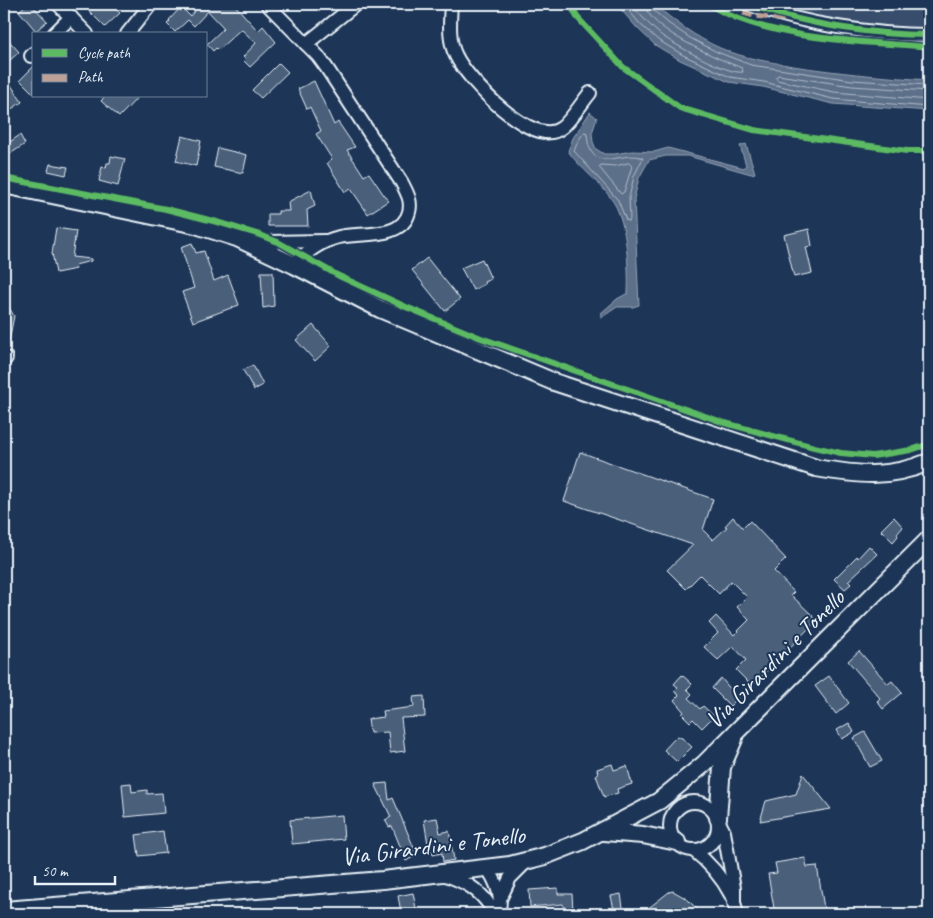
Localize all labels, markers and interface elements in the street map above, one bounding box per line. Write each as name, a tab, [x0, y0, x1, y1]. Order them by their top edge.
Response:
legend	[32, 32, 208, 98]
text: Cycle path	[78, 44, 130, 63]
text: Path	[78, 68, 104, 87]
street label: Via Girardini e Tonello	[698, 582, 852, 736]
street label: Via Girardini e Tonello	[339, 819, 528, 873]
scale bar	[35, 853, 115, 885]
text: 50 m	[42, 862, 69, 881]

